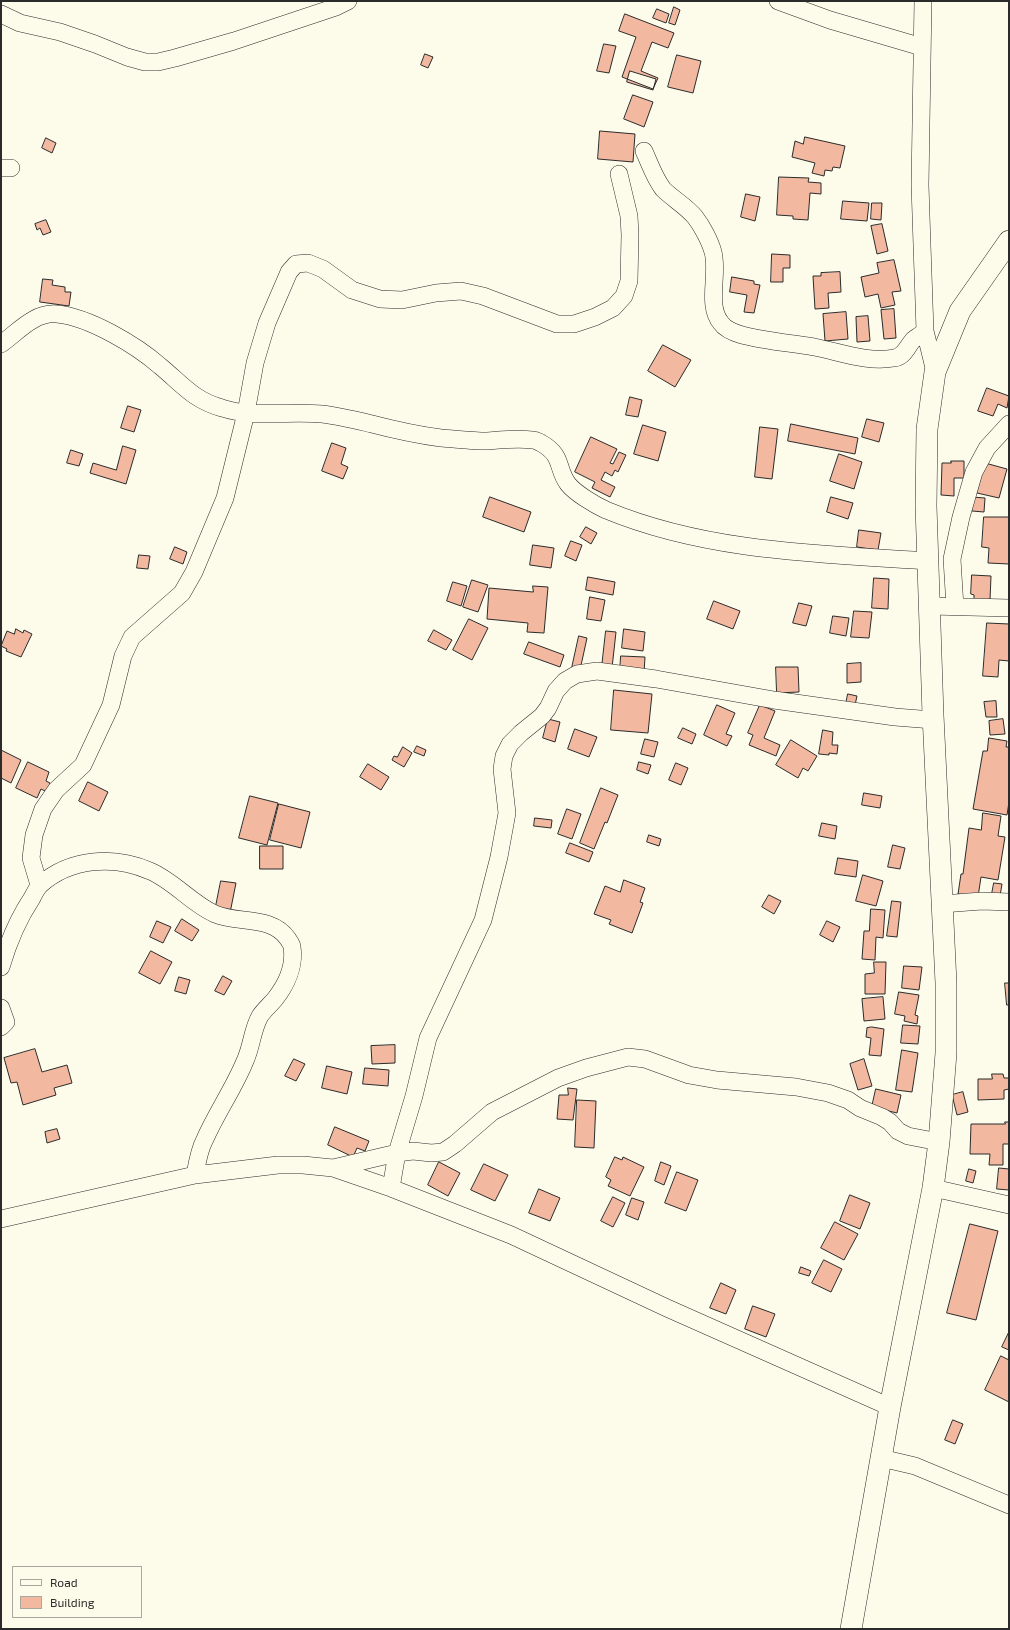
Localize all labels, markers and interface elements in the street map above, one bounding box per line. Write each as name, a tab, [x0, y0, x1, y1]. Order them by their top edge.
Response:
legend	[12, 1566, 142, 1618]
text: Road	[50, 1575, 78, 1589]
text: Building	[50, 1595, 94, 1609]

